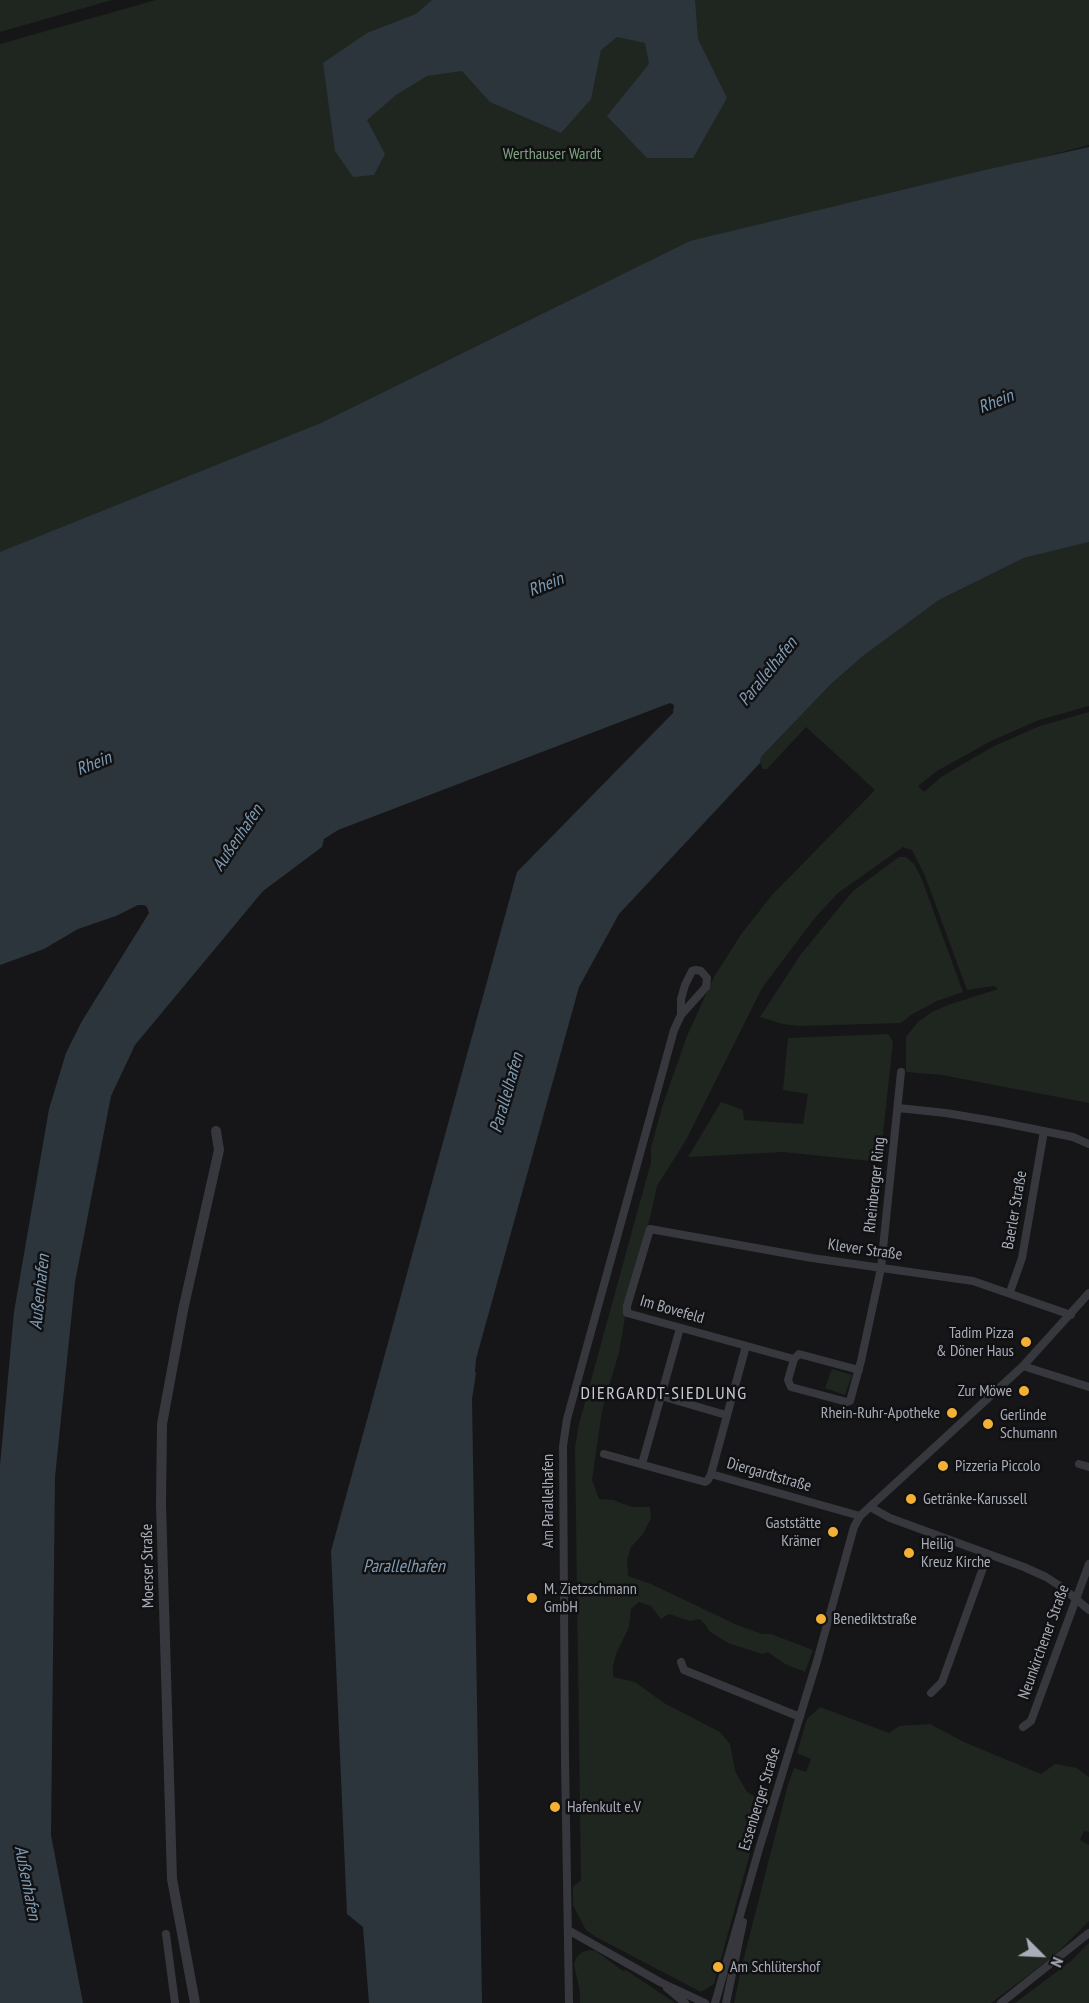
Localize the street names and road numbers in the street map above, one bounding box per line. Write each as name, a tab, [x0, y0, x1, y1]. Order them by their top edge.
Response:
street label: Rheinberger Ring	[860, 1136, 890, 1234]
street label: Baerler Straße	[999, 1169, 1031, 1251]
street label: Klever Straße	[827, 1235, 903, 1265]
street label: Im Bovefeld	[638, 1292, 706, 1328]
street label: Am Parallelhafen	[538, 1454, 558, 1548]
street label: Diergardtstraße	[725, 1454, 813, 1496]
street label: Moerser Straße	[138, 1524, 158, 1608]
street label: Neunkirchener Straße	[1014, 1582, 1074, 1702]
street label: Essenberger Straße	[735, 1745, 785, 1853]

